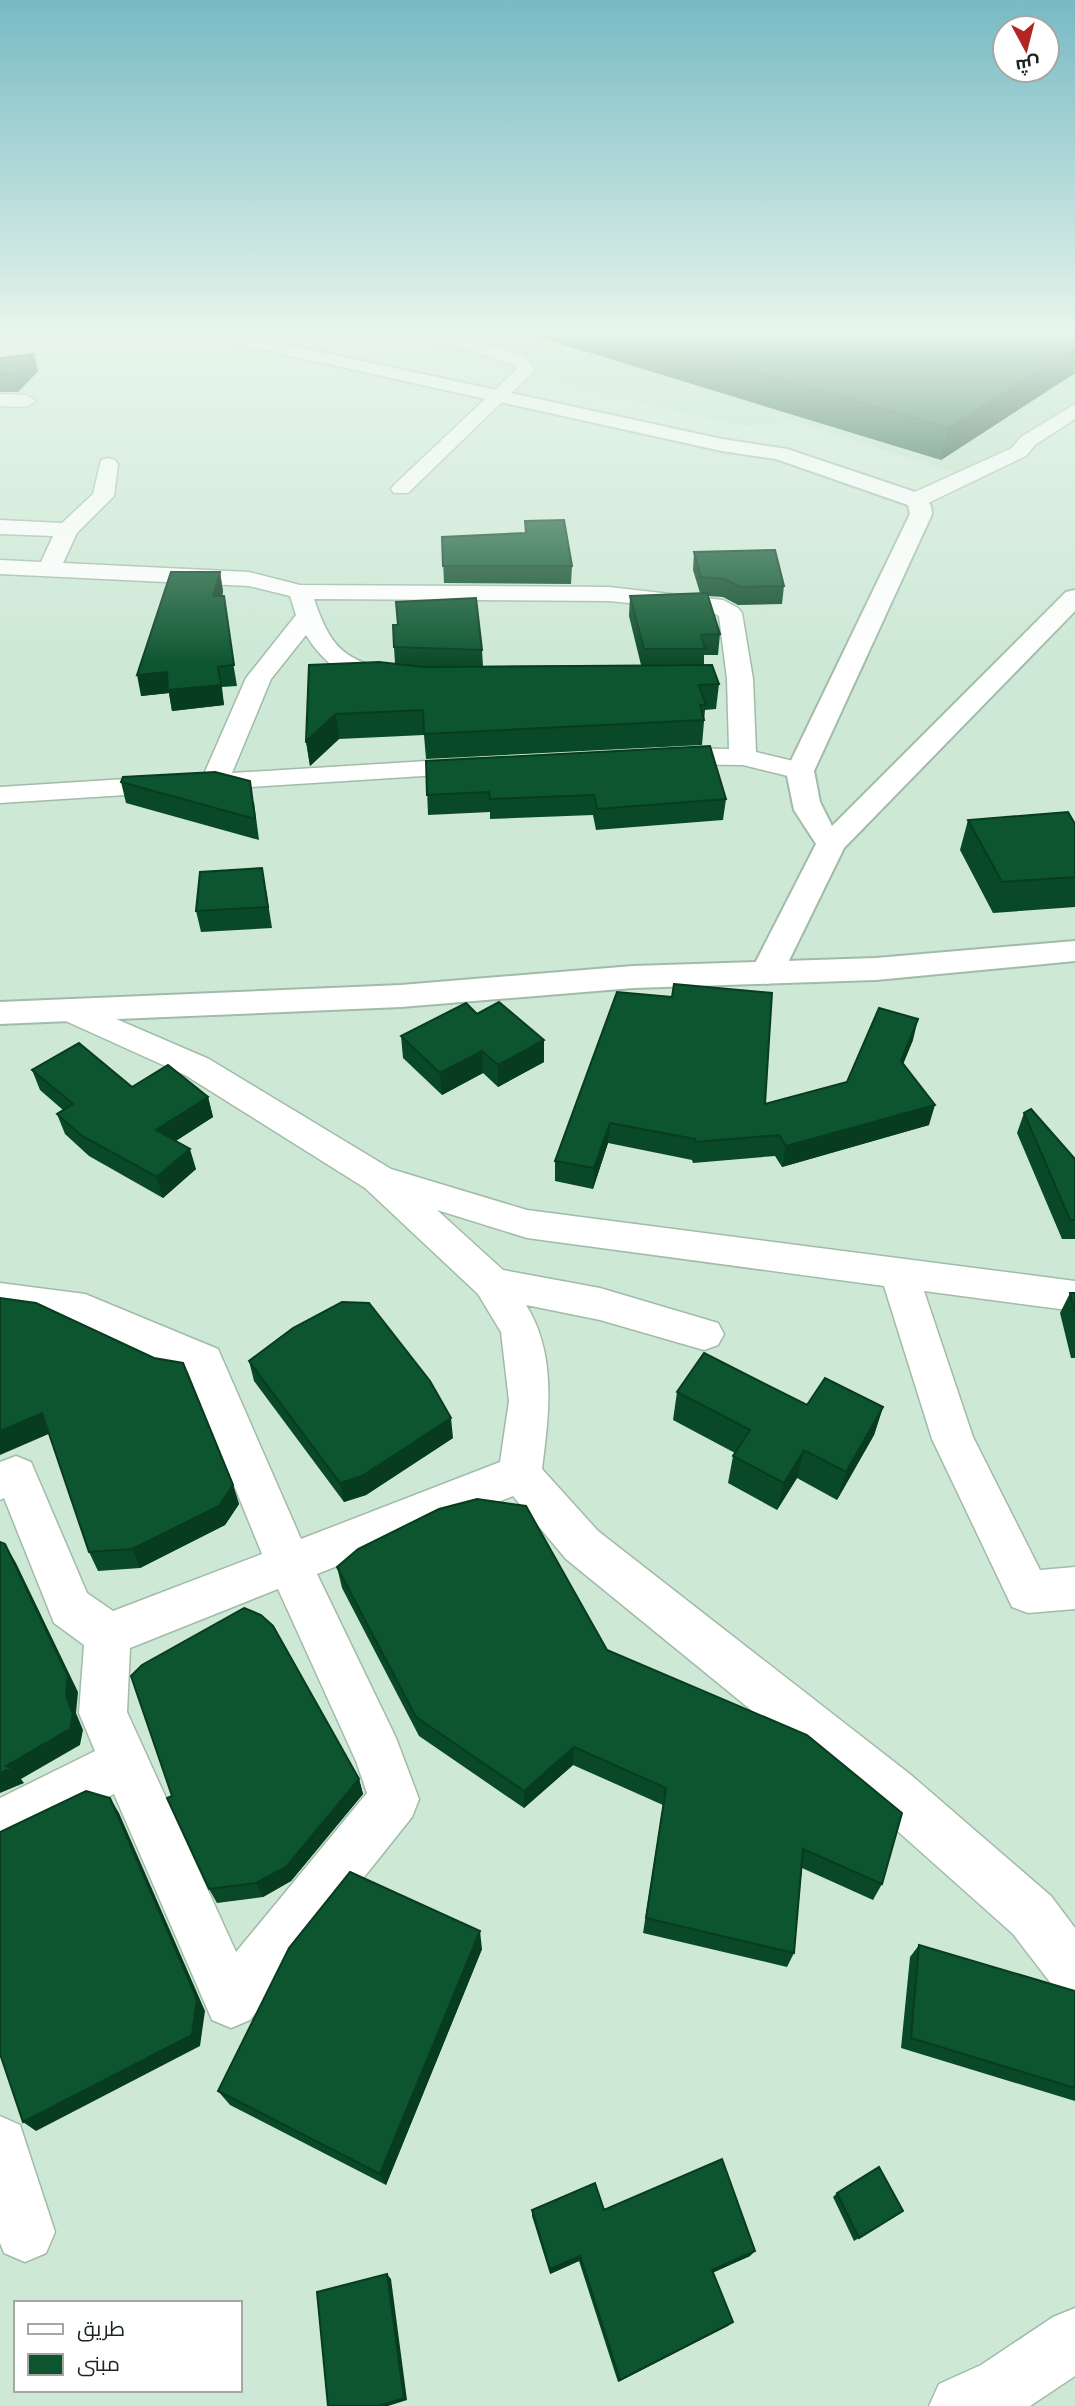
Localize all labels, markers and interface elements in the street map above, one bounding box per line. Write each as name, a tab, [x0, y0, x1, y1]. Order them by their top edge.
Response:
north arrow	[991, 14, 1061, 84]
text: ش	[1014, 51, 1042, 80]
legend	[14, 2301, 242, 2392]
text: طريق	[77, 2314, 125, 2342]
text: مبنى	[77, 2349, 120, 2377]

